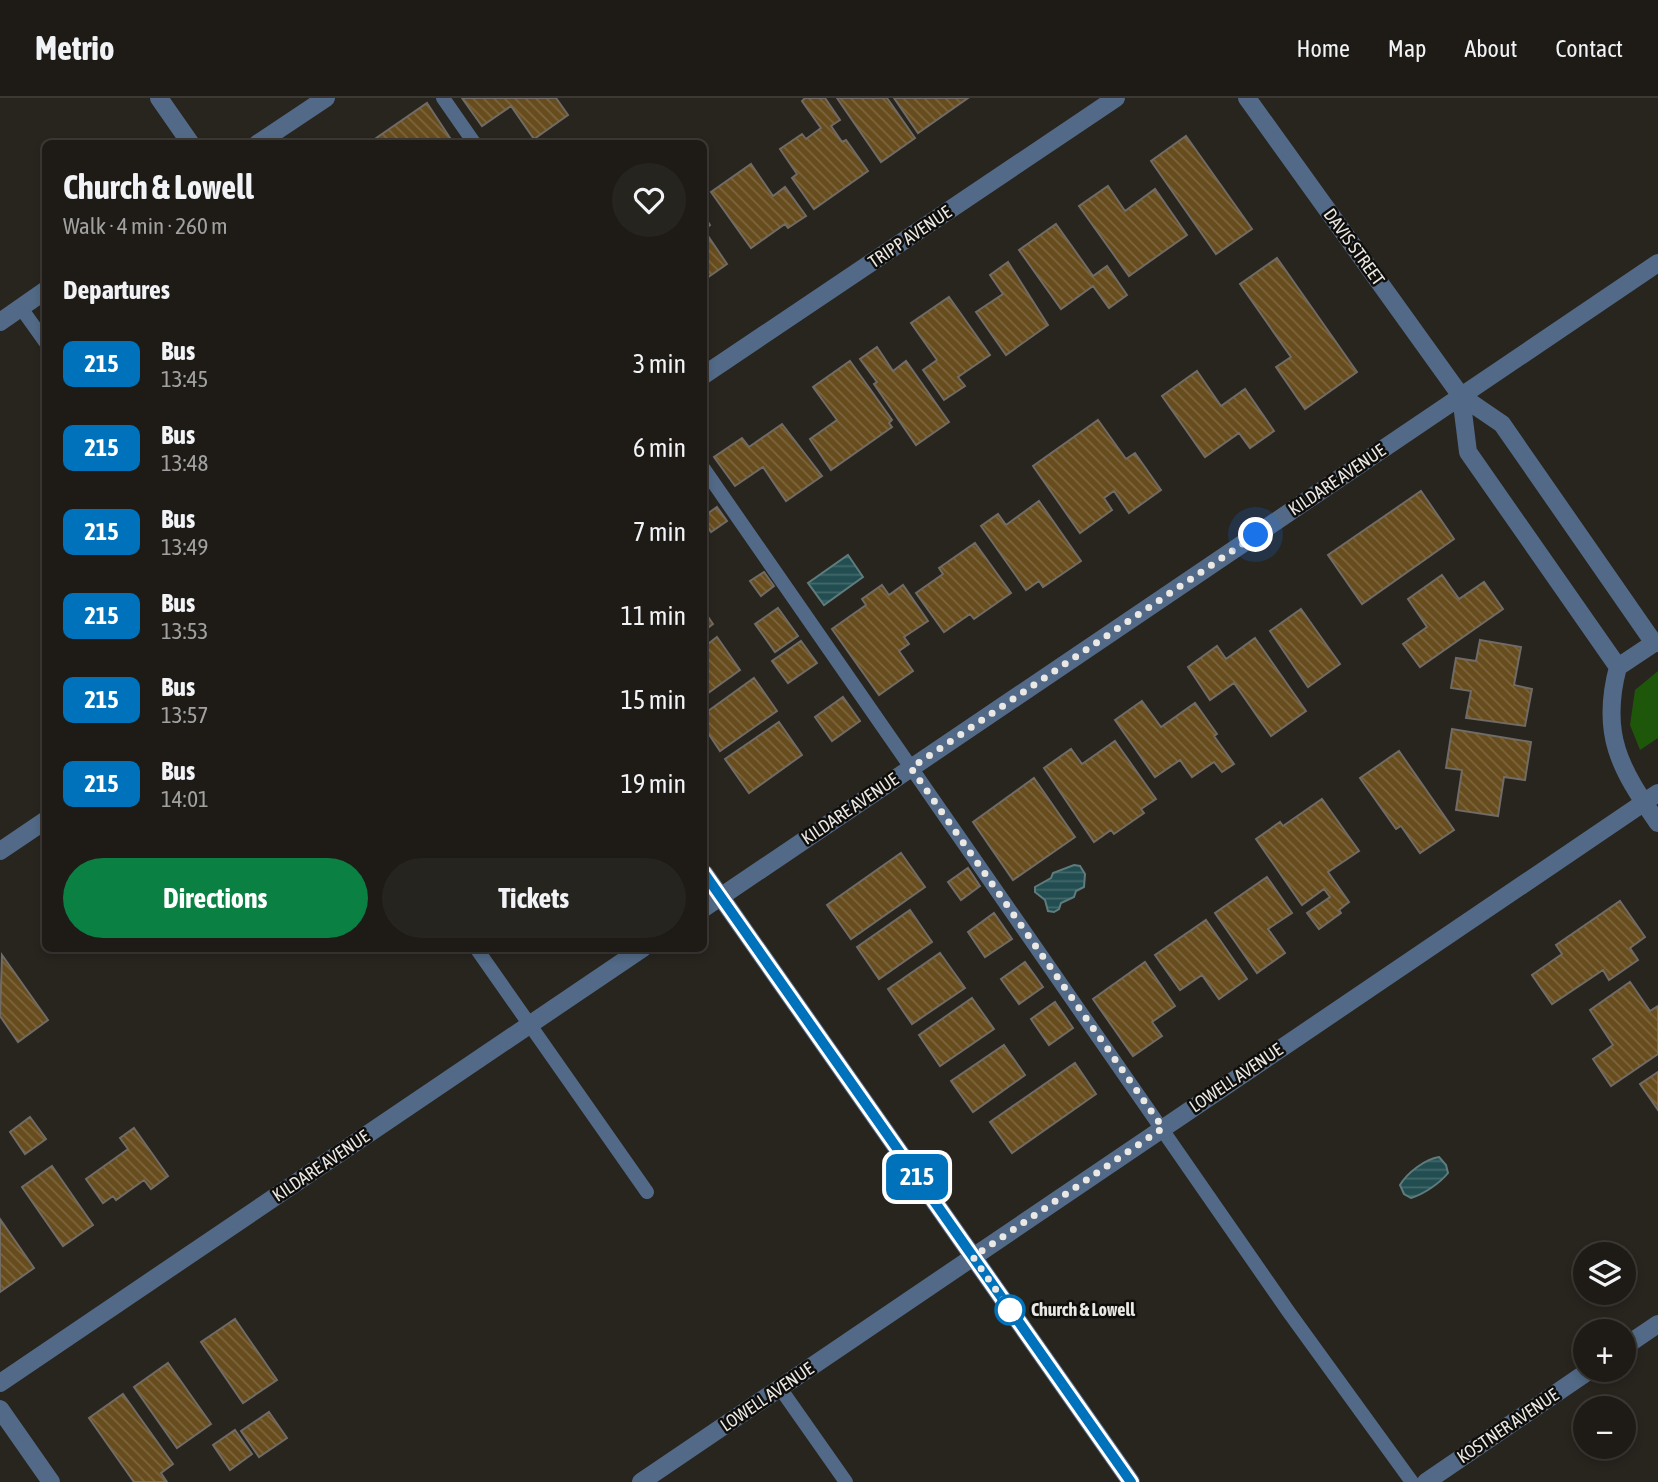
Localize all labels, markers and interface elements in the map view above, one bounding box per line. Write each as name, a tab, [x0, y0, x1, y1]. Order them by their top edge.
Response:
text: Metrio	[35, 29, 114, 67]
text: Home	[1296, 35, 1350, 62]
text: Map	[1388, 35, 1426, 62]
text: About	[1464, 35, 1517, 62]
text: Contact	[1555, 35, 1623, 62]
button: heart	[612, 163, 686, 237]
text: Church & Lowell	[63, 168, 254, 206]
street label: TRIPP AVENUE	[864, 201, 955, 272]
street label: DAVIS STREET	[1320, 204, 1389, 289]
text: Walk · 4 min · 260 m	[63, 213, 227, 239]
text: Departures	[63, 275, 170, 305]
text: Bus	[161, 336, 195, 366]
text: 3 min	[633, 349, 686, 379]
text: 215	[85, 350, 118, 377]
text: 13:45	[161, 366, 208, 392]
text: Bus	[161, 420, 195, 450]
text: 6 min	[633, 433, 686, 463]
text: 215	[85, 434, 118, 461]
street label: KILDARE AVENUE	[1284, 439, 1389, 520]
text: 13:48	[161, 450, 208, 476]
text: Bus	[161, 504, 195, 534]
text: 7 min	[633, 517, 686, 547]
your location	[1238, 517, 1273, 552]
text: 215	[85, 518, 118, 545]
text: 13:49	[161, 534, 208, 560]
text: Bus	[161, 588, 195, 618]
text: 11 min	[621, 601, 686, 631]
text: 215	[85, 602, 118, 629]
text: 13:53	[161, 618, 208, 644]
text: Bus	[161, 672, 195, 702]
text: 15 min	[621, 685, 686, 715]
text: 215	[85, 686, 118, 713]
text: 13:57	[161, 702, 208, 728]
text: Bus	[161, 756, 195, 786]
street label: KILDARE AVENUE	[797, 768, 902, 849]
text: 19 min	[621, 769, 686, 799]
text: 215	[85, 770, 118, 797]
text: 14:01	[161, 786, 209, 812]
button: Directions	[63, 858, 368, 938]
button: Tickets	[382, 858, 686, 938]
street label: LOWELL AVENUE	[1185, 1039, 1287, 1116]
street label: KILDARE AVENUE	[268, 1125, 373, 1206]
line badge: 215	[877, 1154, 957, 1200]
text: 215	[900, 1163, 934, 1190]
map controls	[1573, 1242, 1636, 1459]
button: layers	[1573, 1242, 1636, 1305]
marker: Church & Lowell	[995, 1295, 1025, 1325]
place label: Church & Lowell	[1031, 1299, 1135, 1320]
button: +	[1573, 1319, 1636, 1382]
street label: LOWELL AVENUE	[716, 1358, 818, 1435]
street label: KOSTNER AVENUE	[1453, 1384, 1563, 1467]
button: −	[1573, 1396, 1636, 1459]

